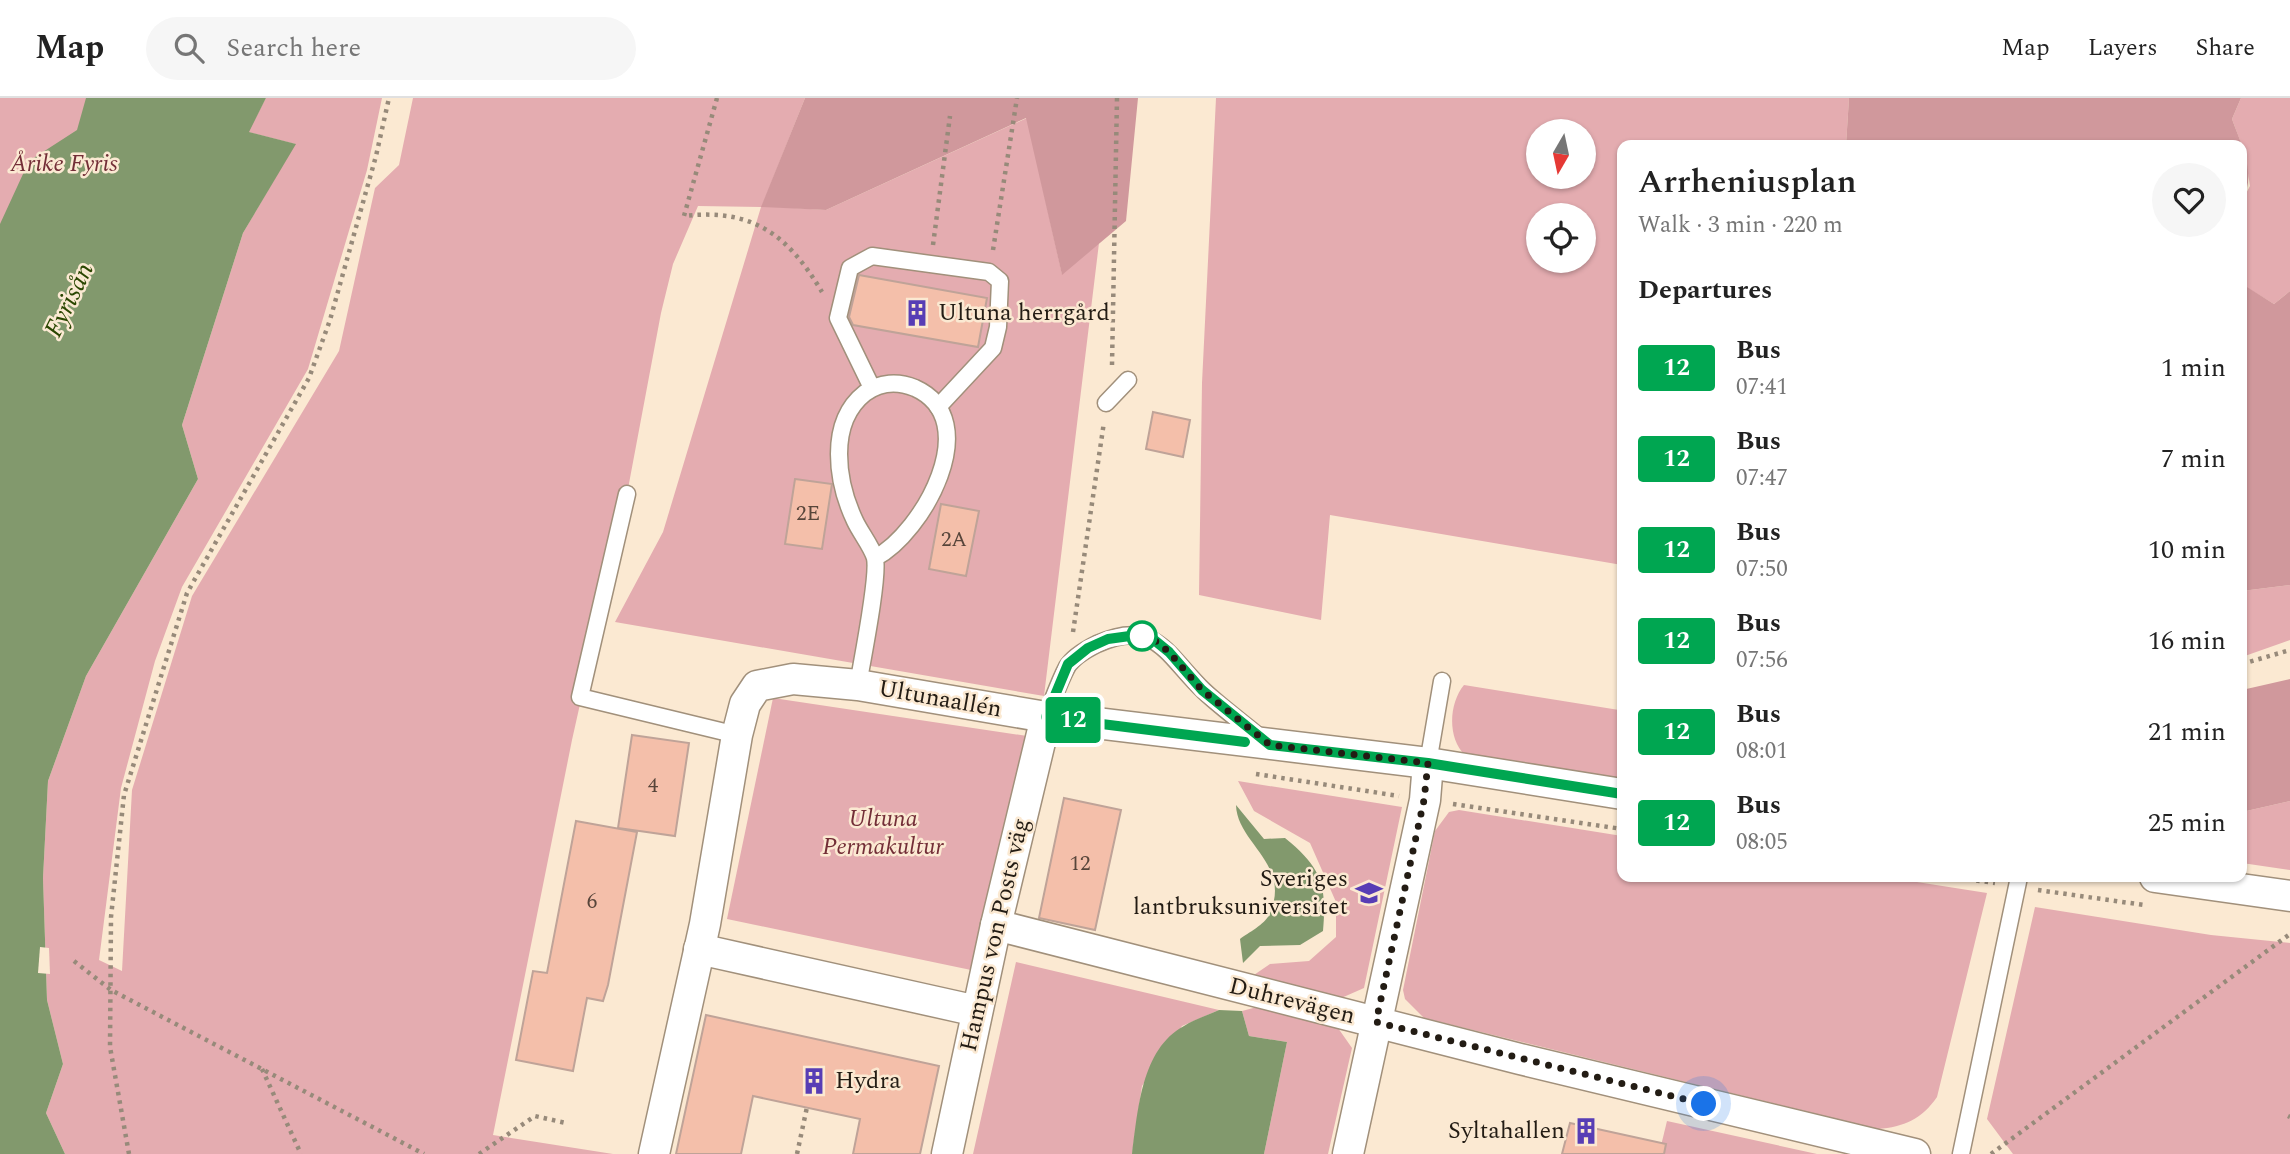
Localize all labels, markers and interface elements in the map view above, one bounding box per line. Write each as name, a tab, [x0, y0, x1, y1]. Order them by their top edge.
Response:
search box	[146, 17, 636, 80]
text: Map	[35, 23, 104, 73]
text: Search here	[226, 28, 361, 68]
icon: search	[170, 29, 208, 67]
text: Map	[2001, 30, 2050, 66]
text: Layers	[2088, 30, 2158, 66]
text: Share	[2196, 30, 2255, 66]
north arrow	[1526, 119, 1596, 189]
map controls	[1526, 119, 1596, 273]
park label: Årike Fyris	[9, 146, 118, 182]
text: Arrheniusplan	[1638, 157, 1857, 207]
button: heart	[2152, 163, 2226, 237]
button: locate	[1526, 203, 1596, 273]
text: Walk · 3 min · 220 m	[1638, 208, 1843, 243]
water label: Fyrisån	[34, 255, 104, 344]
text: Departures	[1638, 270, 1772, 310]
place label: Ultuna herrgård	[938, 295, 1110, 331]
building icon: Ultuna herrgård	[902, 298, 932, 328]
text: Bus	[1736, 330, 1781, 370]
text: 1 min	[2161, 348, 2226, 388]
text: 12	[1663, 350, 1690, 386]
text: 07:41	[1736, 370, 1788, 405]
text: Bus	[1736, 421, 1781, 461]
text: 7 min	[2161, 439, 2226, 479]
text: 12	[1663, 441, 1690, 477]
text: 07:47	[1736, 461, 1788, 496]
house number: 2E	[796, 498, 820, 530]
text: Bus	[1736, 512, 1781, 552]
house number: 2A	[941, 524, 967, 556]
text: 10 min	[2148, 530, 2226, 570]
text: 12	[1663, 532, 1690, 568]
text: 07:50	[1736, 552, 1788, 587]
text: Bus	[1736, 603, 1781, 643]
unlabelled marker	[1127, 621, 1157, 651]
text: 16 min	[2148, 621, 2226, 661]
text: 12	[1663, 623, 1690, 659]
text: 07:56	[1736, 643, 1788, 678]
street label: Ultunaallén	[875, 670, 1005, 728]
text: Bus	[1736, 694, 1781, 734]
line badge: 12	[1042, 697, 1104, 743]
text: 12	[1060, 702, 1086, 738]
text: 21 min	[2148, 712, 2226, 752]
text: 12	[1663, 714, 1690, 750]
text: 08:01	[1736, 734, 1788, 769]
house number: 4	[648, 770, 659, 802]
text: Bus	[1736, 785, 1781, 825]
park label: Ultuna Permakultur	[822, 801, 945, 865]
text: 25 min	[2148, 803, 2226, 843]
text: 12	[1663, 805, 1690, 841]
street label: Hampus von Posts väg	[951, 815, 1039, 1055]
text: 08:05	[1736, 825, 1788, 860]
house number: 12	[1070, 848, 1091, 880]
place label: Sveriges lantbruksuniversitet	[1133, 861, 1348, 925]
school or university icon: Sveriges lantbruksuniversitet	[1354, 878, 1384, 908]
house number: 6	[587, 886, 597, 918]
street label: Duhrevägen	[1225, 968, 1359, 1034]
place label: Hydra	[835, 1063, 901, 1099]
building icon: Hydra	[799, 1066, 829, 1096]
your location	[1686, 1086, 1721, 1121]
place label: Syltahallen	[1448, 1113, 1565, 1149]
building icon: Syltahallen	[1571, 1116, 1601, 1146]

